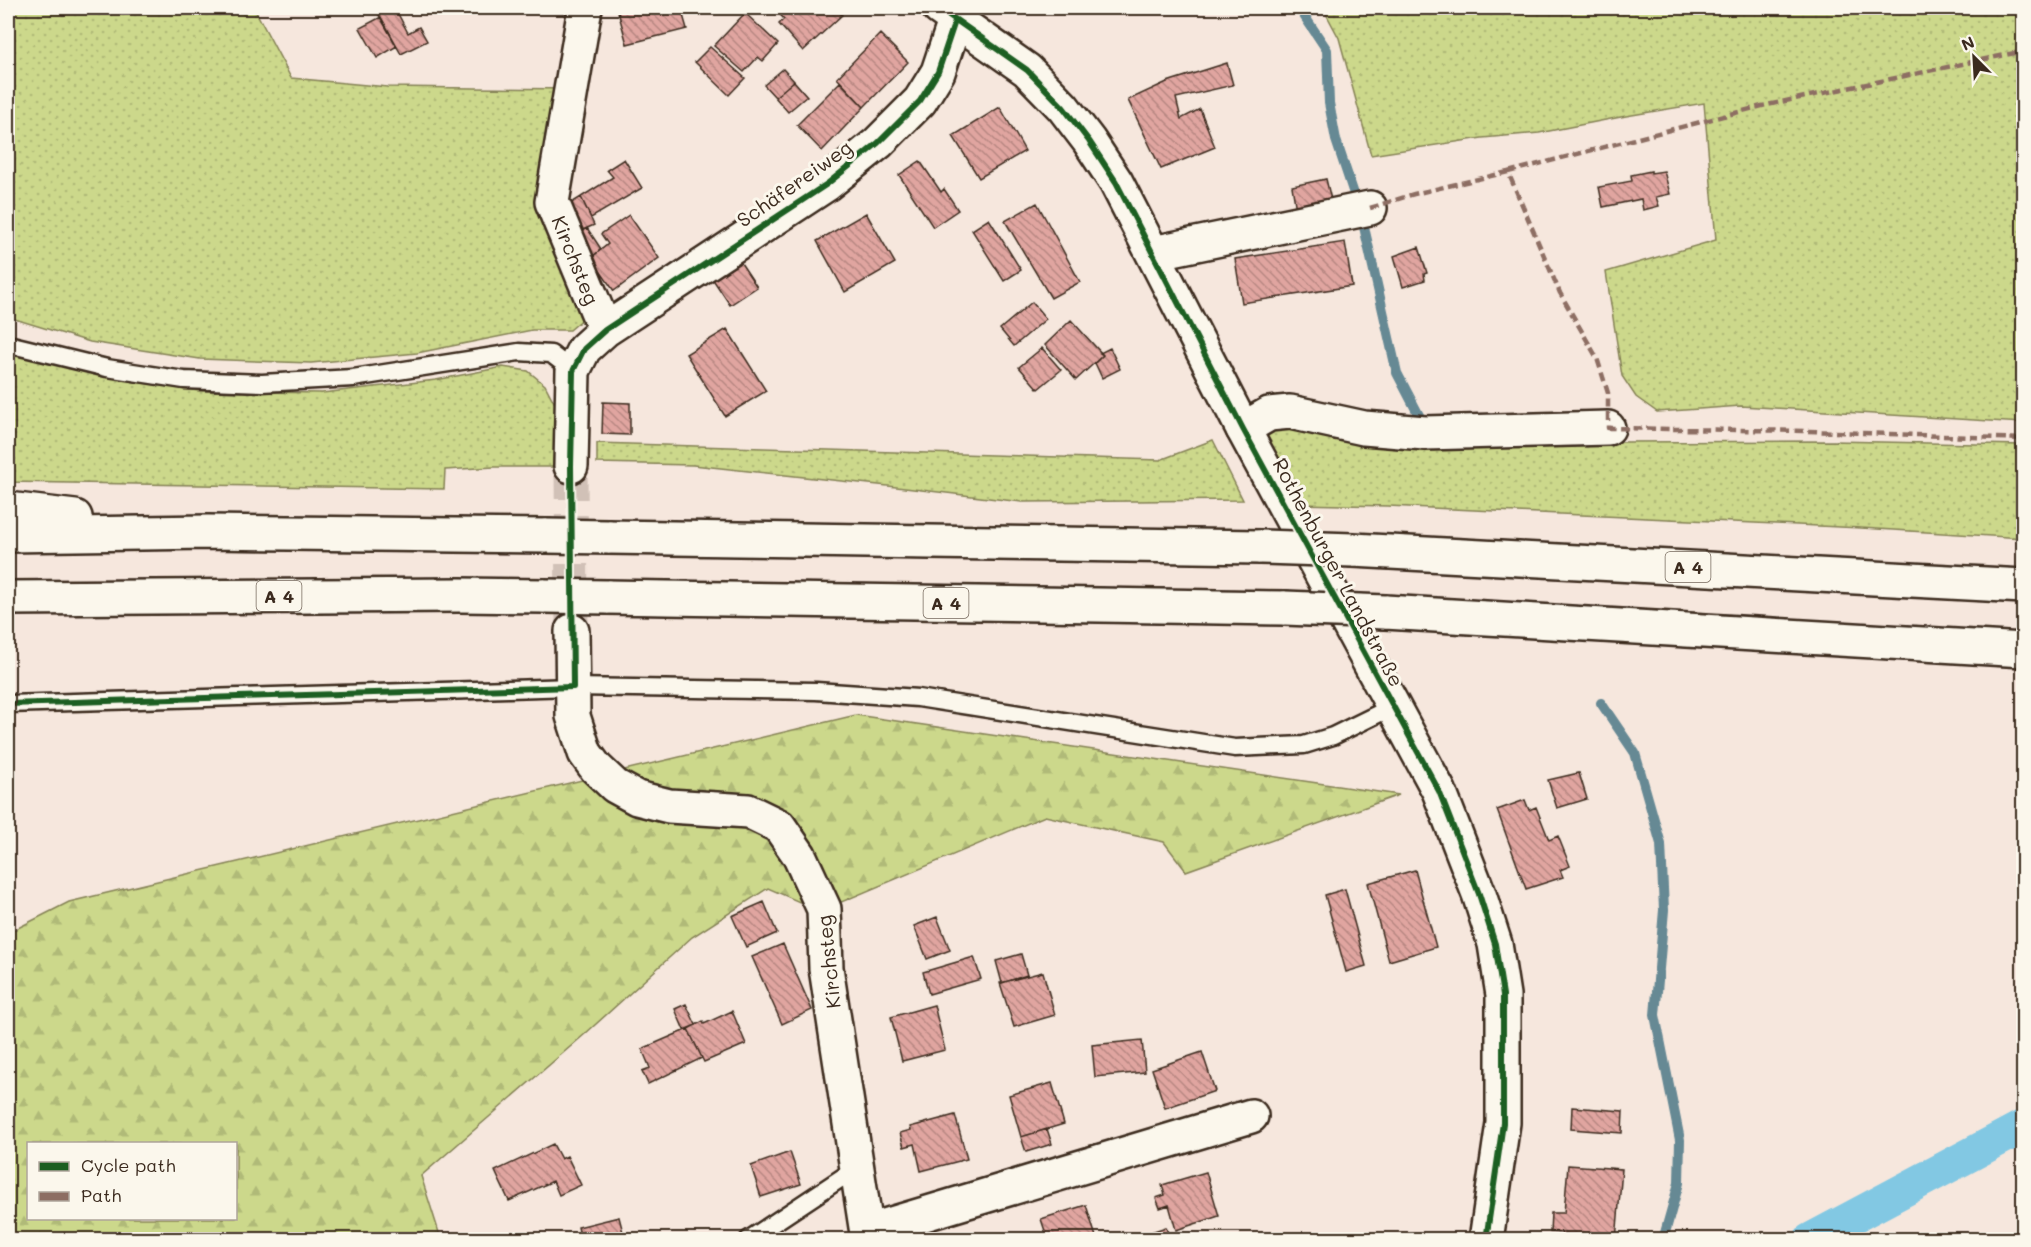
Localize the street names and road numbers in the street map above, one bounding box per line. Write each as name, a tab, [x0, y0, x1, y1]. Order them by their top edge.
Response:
street label: Schäfereiweg	[731, 134, 857, 232]
street label: Kirchsteg	[546, 212, 606, 308]
street label: Rothenburger Landstraße	[1268, 453, 1410, 691]
road number: A 4	[1666, 552, 1710, 582]
road number: A 4	[256, 581, 302, 611]
road number: A 4	[924, 588, 968, 618]
street label: Kirchsteg	[810, 914, 846, 1010]

